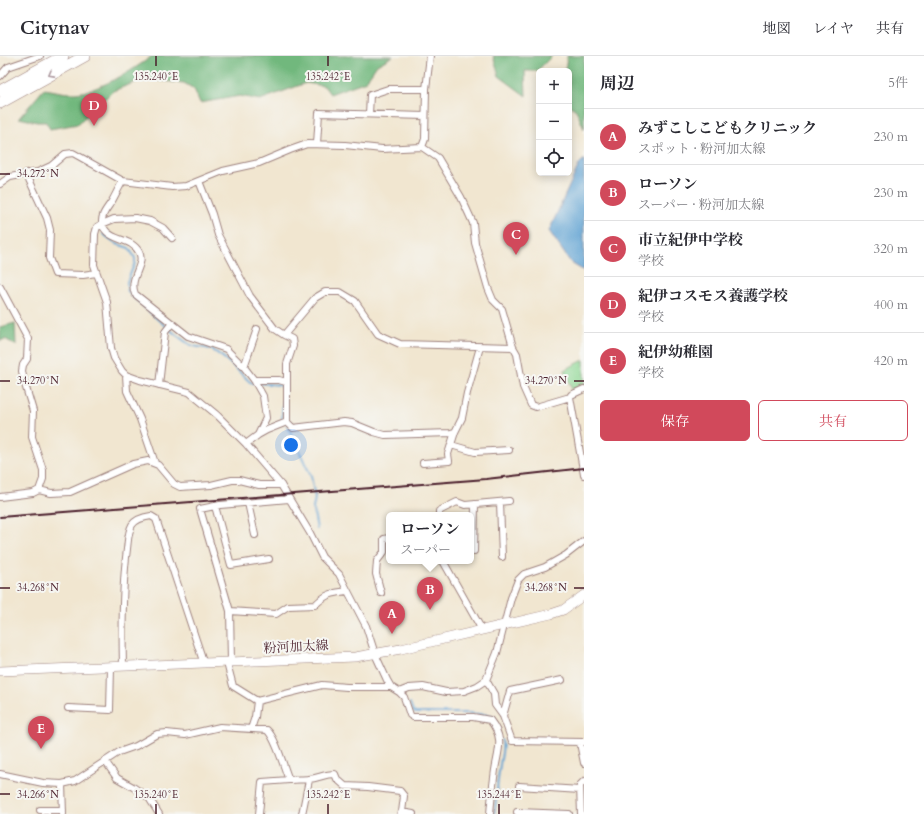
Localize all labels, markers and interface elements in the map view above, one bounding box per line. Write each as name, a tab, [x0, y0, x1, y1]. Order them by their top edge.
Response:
text: Citynav	[20, 15, 90, 41]
text: 地図	[763, 19, 791, 38]
text: レイヤ	[813, 19, 854, 38]
text: 共有	[876, 19, 904, 38]
map controls	[536, 68, 572, 176]
button: +	[536, 68, 572, 104]
one-way arrow	[48, 70, 55, 77]
text: 135.240°E	[134, 70, 178, 84]
text: 135.242°E	[306, 70, 350, 84]
text: 周辺	[600, 72, 634, 95]
text: 5件	[888, 74, 908, 92]
pin: D	[81, 93, 107, 126]
button: −	[536, 104, 572, 140]
text: みずこしこどもクリニック	[638, 118, 817, 138]
text: A	[608, 128, 618, 146]
text: 230 m	[874, 128, 908, 146]
button: locate	[536, 140, 572, 176]
text: スポット · 粉河加太線	[638, 140, 765, 158]
text: 34.272°N	[17, 167, 59, 181]
text: ローソン	[638, 174, 697, 194]
text: B	[608, 184, 618, 202]
text: 230 m	[874, 184, 908, 202]
text: スーパー · 粉河加太線	[638, 196, 764, 214]
pin: C	[503, 222, 529, 255]
text: 市立紀伊中学校	[638, 230, 743, 250]
text: C	[608, 240, 618, 258]
text: 320 m	[874, 240, 908, 258]
text: 学校	[638, 252, 664, 270]
text: 紀伊コスモス養護学校	[638, 286, 788, 306]
text: D	[607, 296, 619, 314]
text: 400 m	[874, 296, 908, 314]
text: 学校	[638, 308, 664, 326]
text: 紀伊幼稚園	[638, 342, 713, 362]
text: E	[609, 352, 617, 370]
text: 420 m	[874, 352, 908, 370]
text: 学校	[638, 364, 664, 382]
text: 34.270°N	[17, 374, 59, 388]
text: 34.270°N	[525, 374, 567, 388]
button: 保存	[600, 400, 750, 441]
button: 共有	[758, 400, 908, 441]
your location	[281, 435, 301, 455]
popup	[386, 512, 474, 564]
text: ローソン	[400, 519, 460, 539]
text: スーパー	[400, 541, 451, 559]
pin: B	[417, 577, 443, 610]
text: 34.268°N	[17, 581, 59, 595]
text: 34.268°N	[525, 581, 567, 595]
pin: A	[379, 601, 405, 634]
street label: 粉河加太線	[263, 636, 329, 658]
pin: E	[28, 716, 54, 749]
text: 34.266°N	[17, 788, 59, 802]
text: 135.240°E	[134, 788, 178, 802]
text: 135.242°E	[306, 788, 350, 802]
text: 135.244°E	[477, 788, 521, 802]

